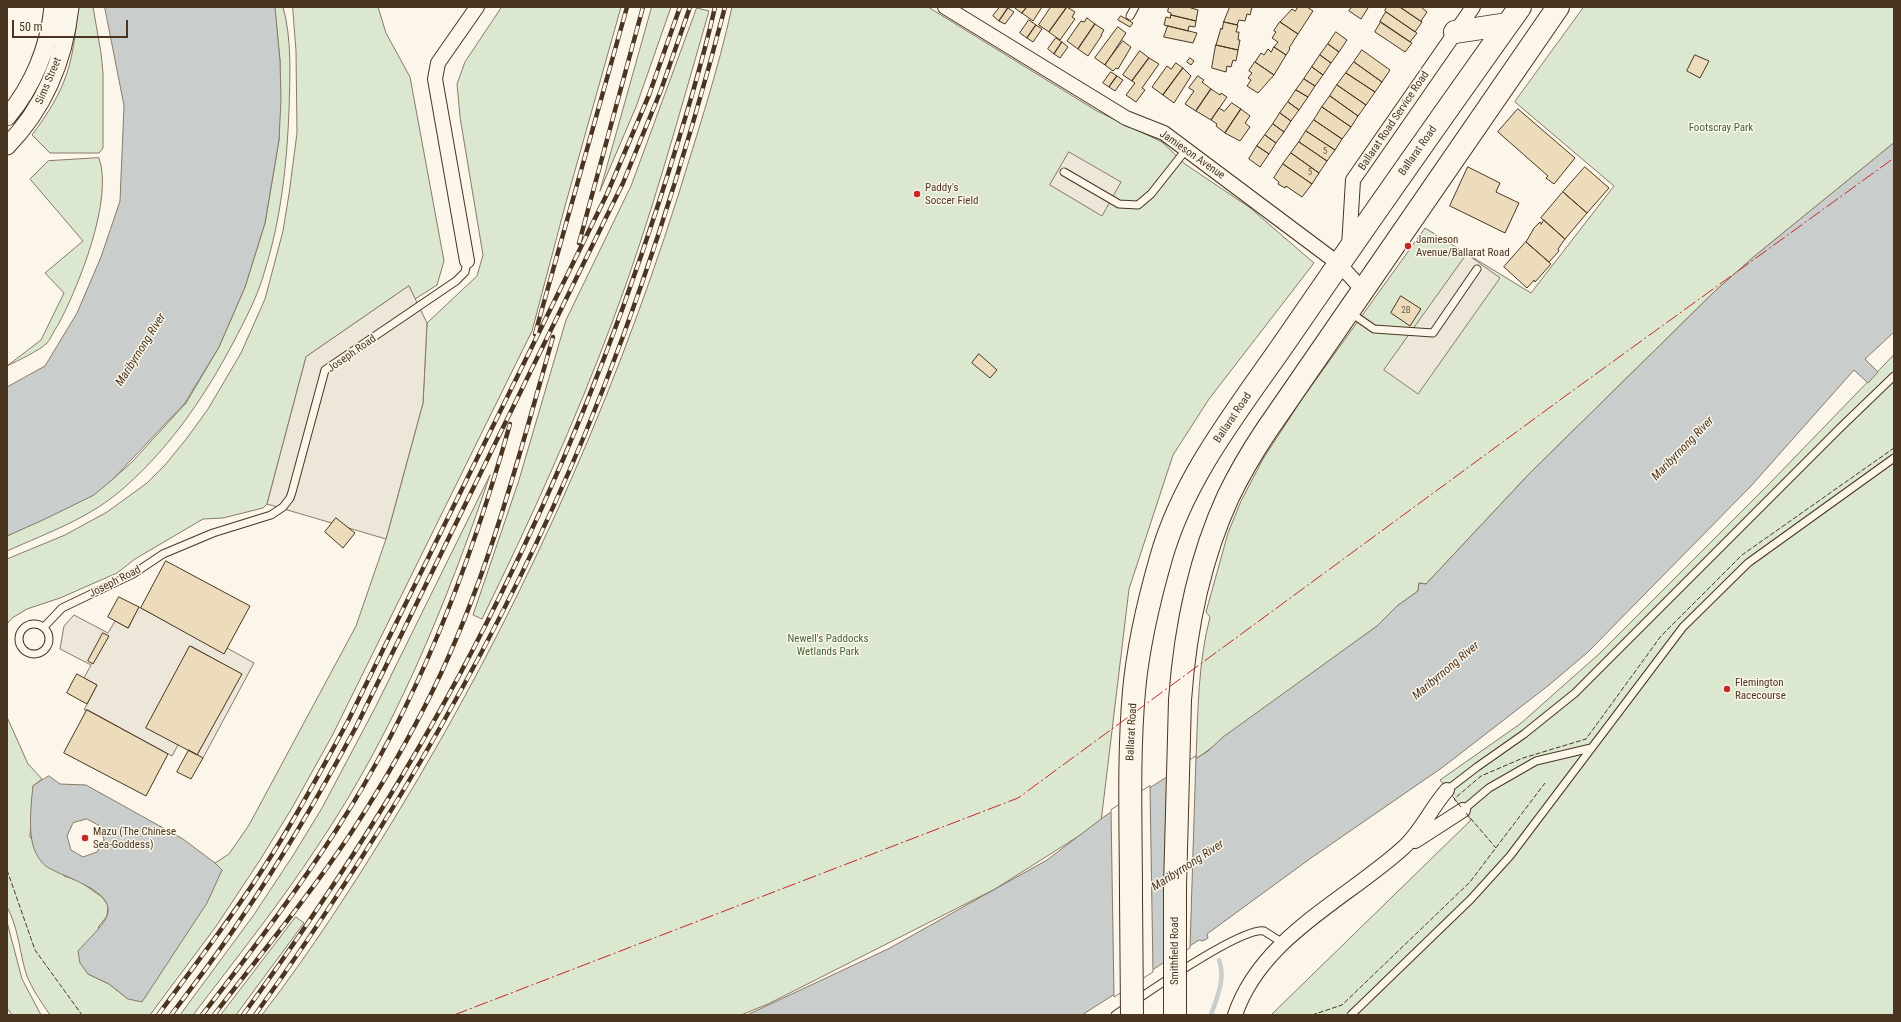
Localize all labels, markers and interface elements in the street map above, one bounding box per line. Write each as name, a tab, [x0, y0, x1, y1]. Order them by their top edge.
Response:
scale bar	[14, 12, 130, 38]
text: 50 m	[19, 20, 43, 34]
street label: Sims Street	[33, 55, 65, 107]
street label: Ballarat Road Service Road	[1356, 69, 1432, 173]
park label: Footscray Park	[1689, 121, 1753, 135]
street label: Ballarat Road	[1396, 124, 1440, 178]
street label: Jamieson Avenue	[1157, 128, 1227, 182]
house number: 5	[1323, 147, 1327, 157]
house number: 5	[1308, 168, 1312, 178]
place label: Paddy's Soccer Field	[925, 181, 978, 207]
marker: Paddy's Soccer Field	[912, 189, 922, 199]
place label: Jamieson Avenue/Ballarat Road	[1416, 233, 1510, 259]
marker: Jamieson Avenue/Ballarat Road	[1403, 241, 1413, 251]
house number: 2B	[1401, 306, 1411, 316]
water label: Maribyrnong River	[113, 311, 169, 389]
street label: Joseph Road	[325, 332, 379, 376]
street label: Ballarat Road	[1211, 390, 1255, 446]
water label: Maribyrnong River	[1649, 414, 1717, 484]
street label: Joseph Road	[87, 563, 143, 601]
park label: Newell's Paddocks Wetlands Park	[787, 632, 869, 658]
water label: Maribyrnong River	[1410, 639, 1482, 703]
place label: Flemington Racecourse	[1735, 676, 1786, 702]
marker: Flemington Racecourse	[1722, 684, 1732, 694]
street label: Ballarat Road	[1124, 703, 1140, 761]
place label: Mazu (The Chinese Sea-Goddess)	[93, 825, 176, 851]
marker: Mazu (The Chinese Sea-Goddess)	[80, 833, 90, 843]
water label: Maribyrnong River	[1149, 837, 1227, 895]
street label: Smithfield Road	[1168, 917, 1182, 985]

